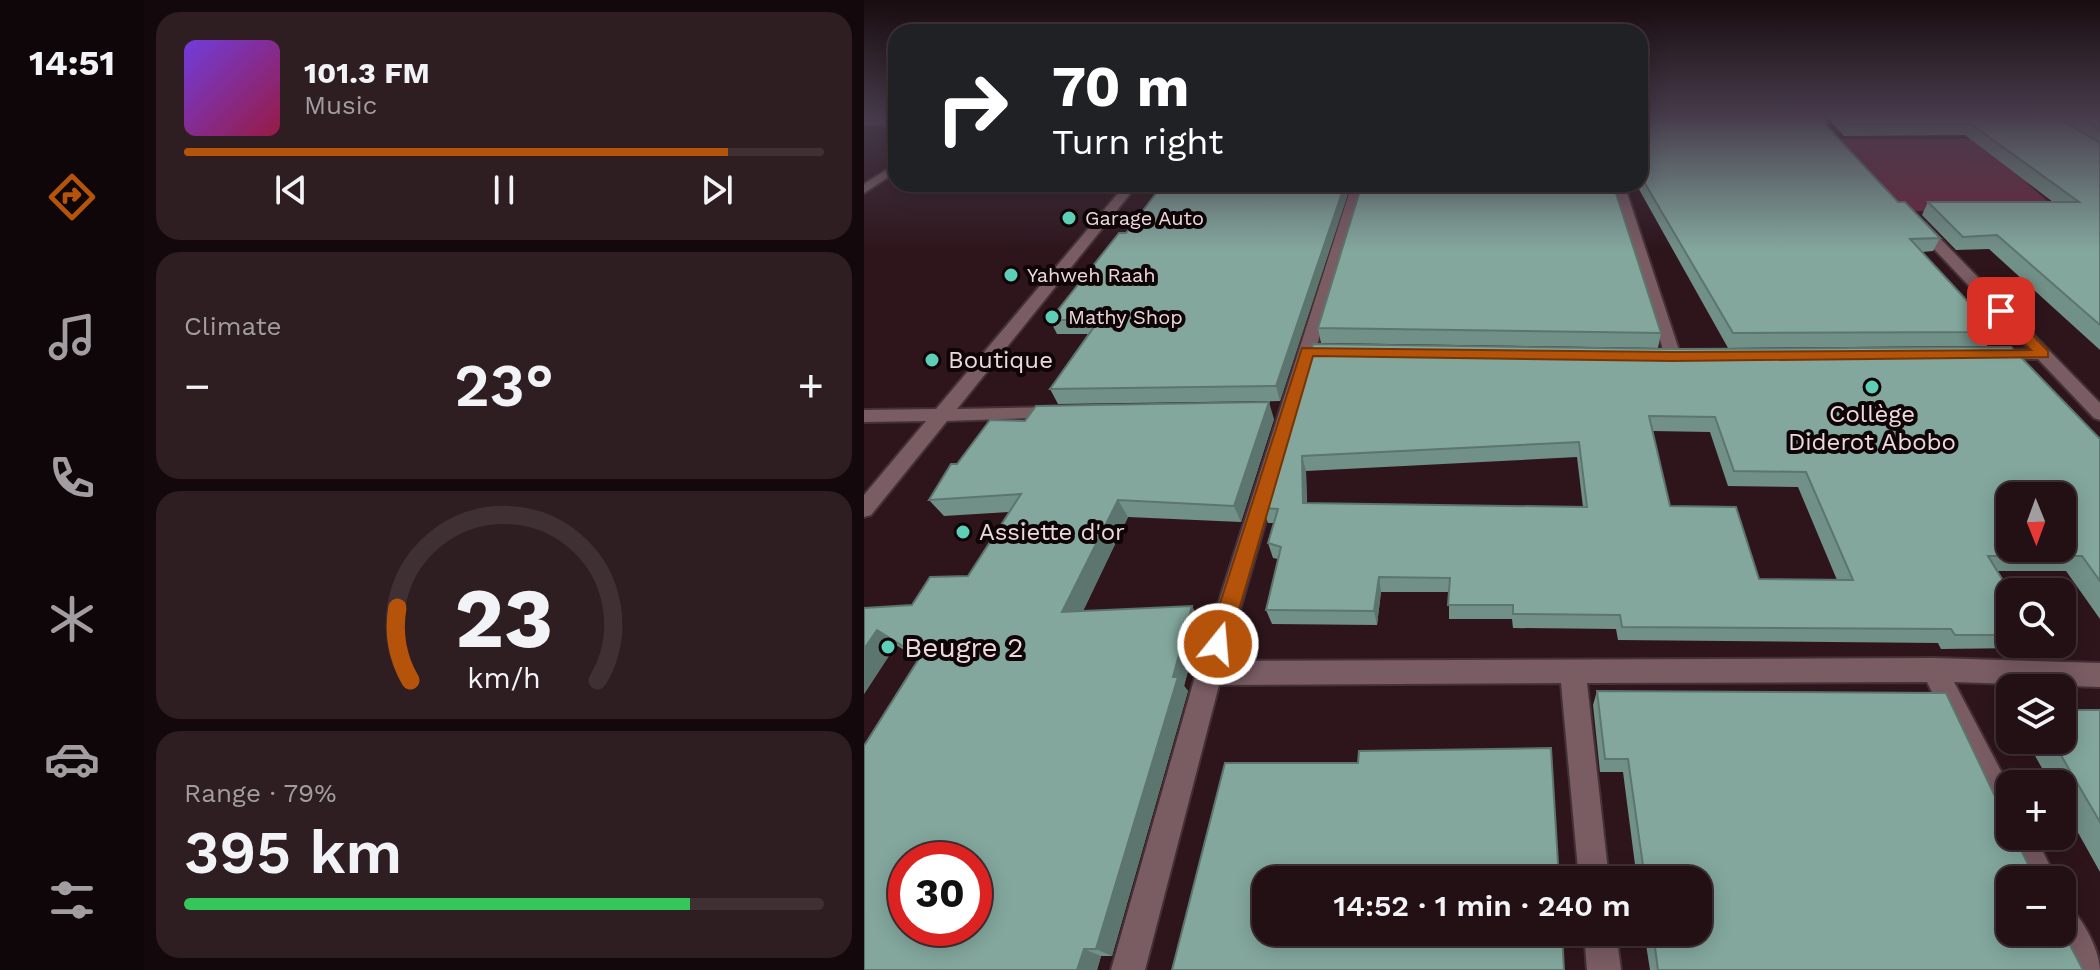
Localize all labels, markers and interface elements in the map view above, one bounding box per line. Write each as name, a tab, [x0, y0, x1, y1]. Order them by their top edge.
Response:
text: 14:51	[29, 42, 115, 84]
text: 70 m	[1052, 54, 1189, 120]
text: 101.3 FM	[304, 55, 430, 90]
icon: right	[920, 56, 1024, 160]
text: Music	[304, 90, 377, 120]
text: Turn right	[1052, 121, 1223, 163]
icon: previous	[269, 168, 313, 212]
icon: pause	[482, 168, 526, 212]
icon: next	[695, 168, 739, 212]
icon: directions	[44, 169, 100, 225]
place label: Garage Auto	[1085, 206, 1204, 230]
marker: Garage Auto	[1060, 209, 1078, 227]
place label: Yahweh Raah	[1027, 263, 1156, 287]
marker: Yahweh Raah	[1002, 266, 1020, 284]
pin	[1967, 277, 2035, 345]
icon: arrive	[1979, 289, 2023, 333]
place label: Mathy Shop	[1068, 305, 1183, 329]
marker: Mathy Shop	[1043, 308, 1061, 326]
icon: music	[44, 309, 100, 365]
text: Climate	[184, 311, 282, 341]
place label: Boutique	[948, 346, 1053, 374]
text: 23°	[454, 350, 554, 421]
marker: Boutique	[923, 351, 941, 369]
text: −	[184, 360, 211, 412]
text: +	[797, 360, 824, 412]
marker: Collège Diderot Abobo	[1863, 378, 1881, 396]
place label: Collège Diderot Abobo	[1788, 400, 1956, 456]
icon: phone	[44, 450, 100, 506]
north arrow	[1996, 482, 2076, 562]
map controls	[1996, 482, 2076, 946]
place label: Assiette d'or	[979, 518, 1125, 546]
marker: Assiette d'or	[954, 523, 972, 541]
text: 23	[455, 569, 553, 666]
button: search	[1996, 578, 2076, 658]
icon: climate	[44, 591, 100, 647]
position arrow	[1176, 602, 1260, 686]
place label: Beugre 2	[904, 631, 1024, 664]
marker: Beugre 2	[879, 638, 897, 656]
text: km/h	[467, 661, 541, 695]
button: layers	[1996, 674, 2076, 754]
icon: car	[44, 731, 100, 787]
button: +	[1996, 770, 2076, 850]
text: Range · 79%	[184, 778, 336, 808]
text: 395 km	[184, 817, 402, 888]
speed limit sign: 30	[888, 842, 992, 946]
button: −	[1996, 866, 2076, 946]
icon: filters	[44, 872, 100, 928]
text: 14:52 · 1 min · 240 m	[1333, 888, 1631, 923]

